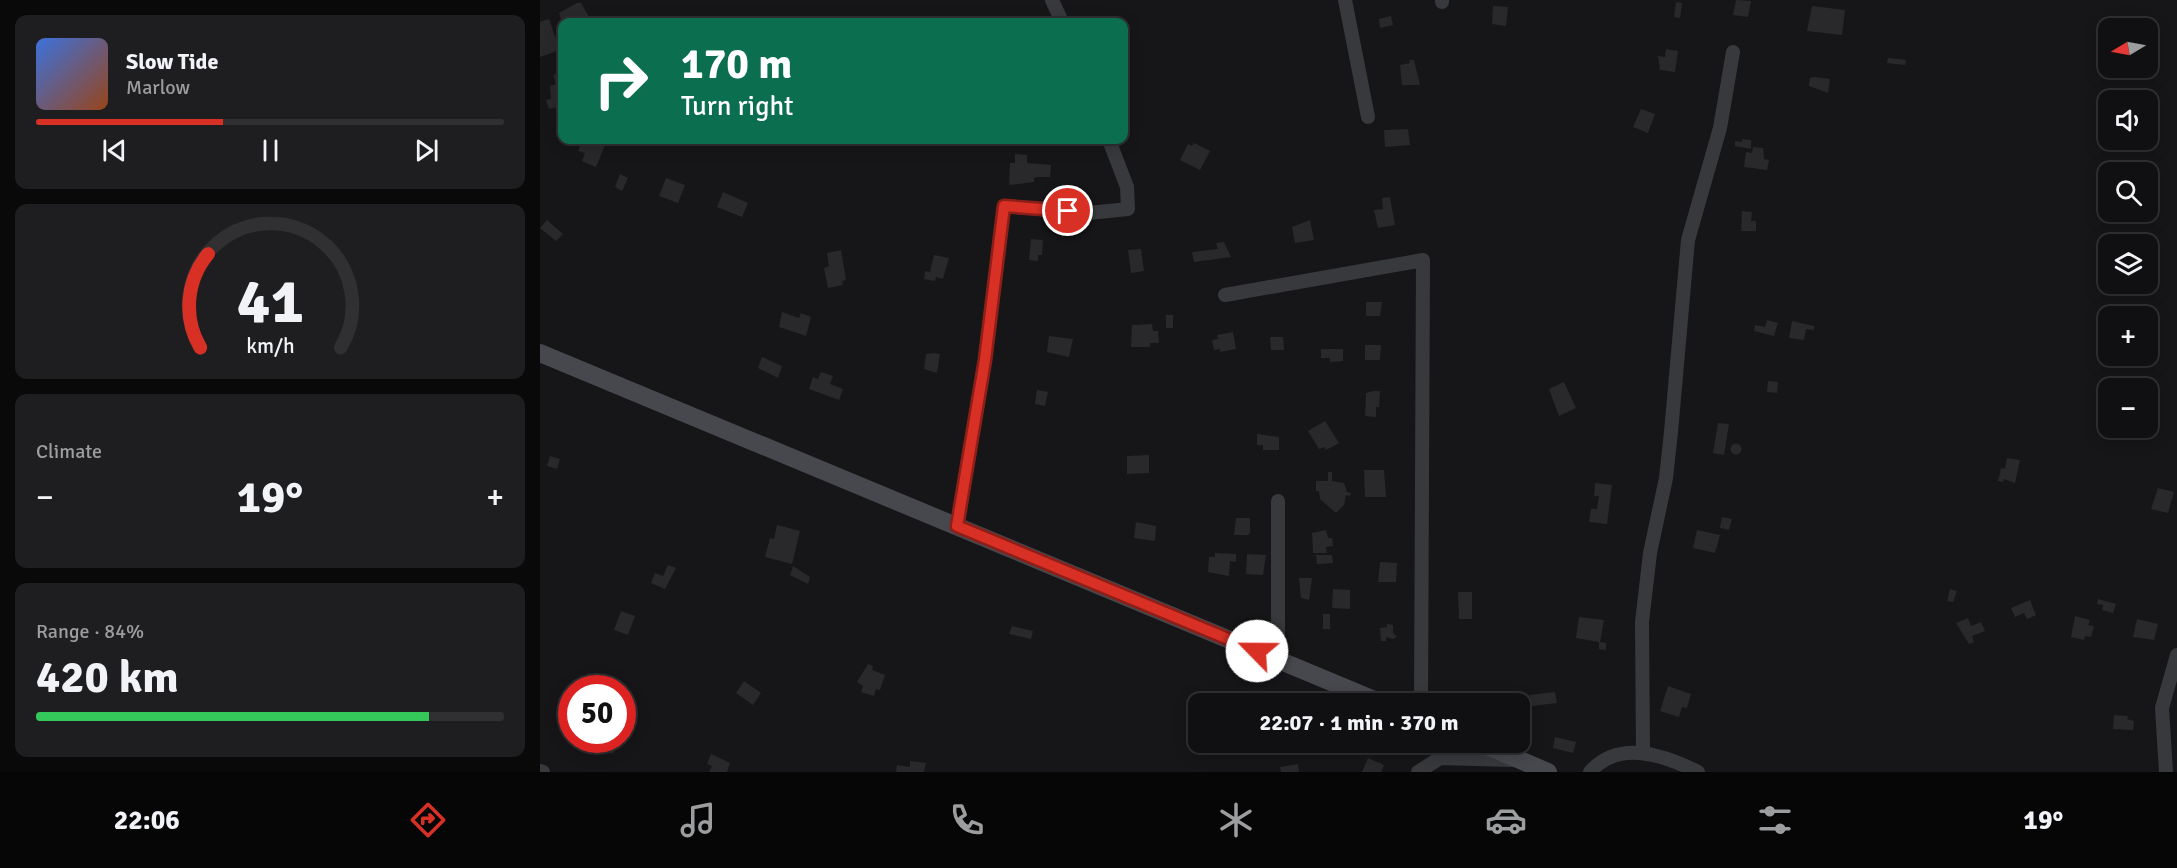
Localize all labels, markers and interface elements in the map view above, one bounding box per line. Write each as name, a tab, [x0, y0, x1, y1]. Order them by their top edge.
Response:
north arrow	[2098, 18, 2158, 78]
map controls	[2098, 18, 2158, 438]
text: 170 m	[681, 39, 792, 90]
icon: right	[582, 42, 660, 120]
text: Slow Tide	[126, 48, 218, 75]
text: Marlow	[126, 75, 190, 100]
text: Turn right	[681, 90, 794, 123]
button: sound	[2098, 90, 2158, 150]
icon: previous	[98, 134, 131, 167]
icon: pause	[254, 134, 287, 167]
icon: next	[410, 134, 443, 167]
button: search	[2098, 162, 2158, 222]
pin	[1042, 185, 1093, 236]
icon: arrive	[1051, 194, 1084, 227]
button: layers	[2098, 234, 2158, 294]
text: 41	[236, 264, 304, 341]
button: +	[2098, 306, 2158, 366]
text: km/h	[246, 334, 294, 360]
button: −	[2098, 378, 2158, 438]
text: Climate	[36, 439, 102, 464]
text: 19°	[237, 470, 303, 525]
text: −	[36, 477, 54, 518]
text: +	[486, 477, 504, 518]
text: Range · 84%	[36, 619, 144, 644]
position arrow	[1225, 619, 1289, 683]
text: 420 km	[36, 650, 179, 705]
speed limit sign: 50	[558, 675, 636, 753]
text: 22:07 · 1 min · 370 m	[1259, 709, 1459, 736]
icon: directions	[407, 799, 449, 841]
icon: music	[677, 799, 719, 841]
icon: phone	[946, 799, 988, 841]
icon: climate	[1215, 799, 1257, 841]
icon: car	[1485, 799, 1527, 841]
icon: filters	[1754, 799, 1796, 841]
text: 22:06	[114, 804, 180, 837]
text: 19°	[2023, 804, 2063, 837]

